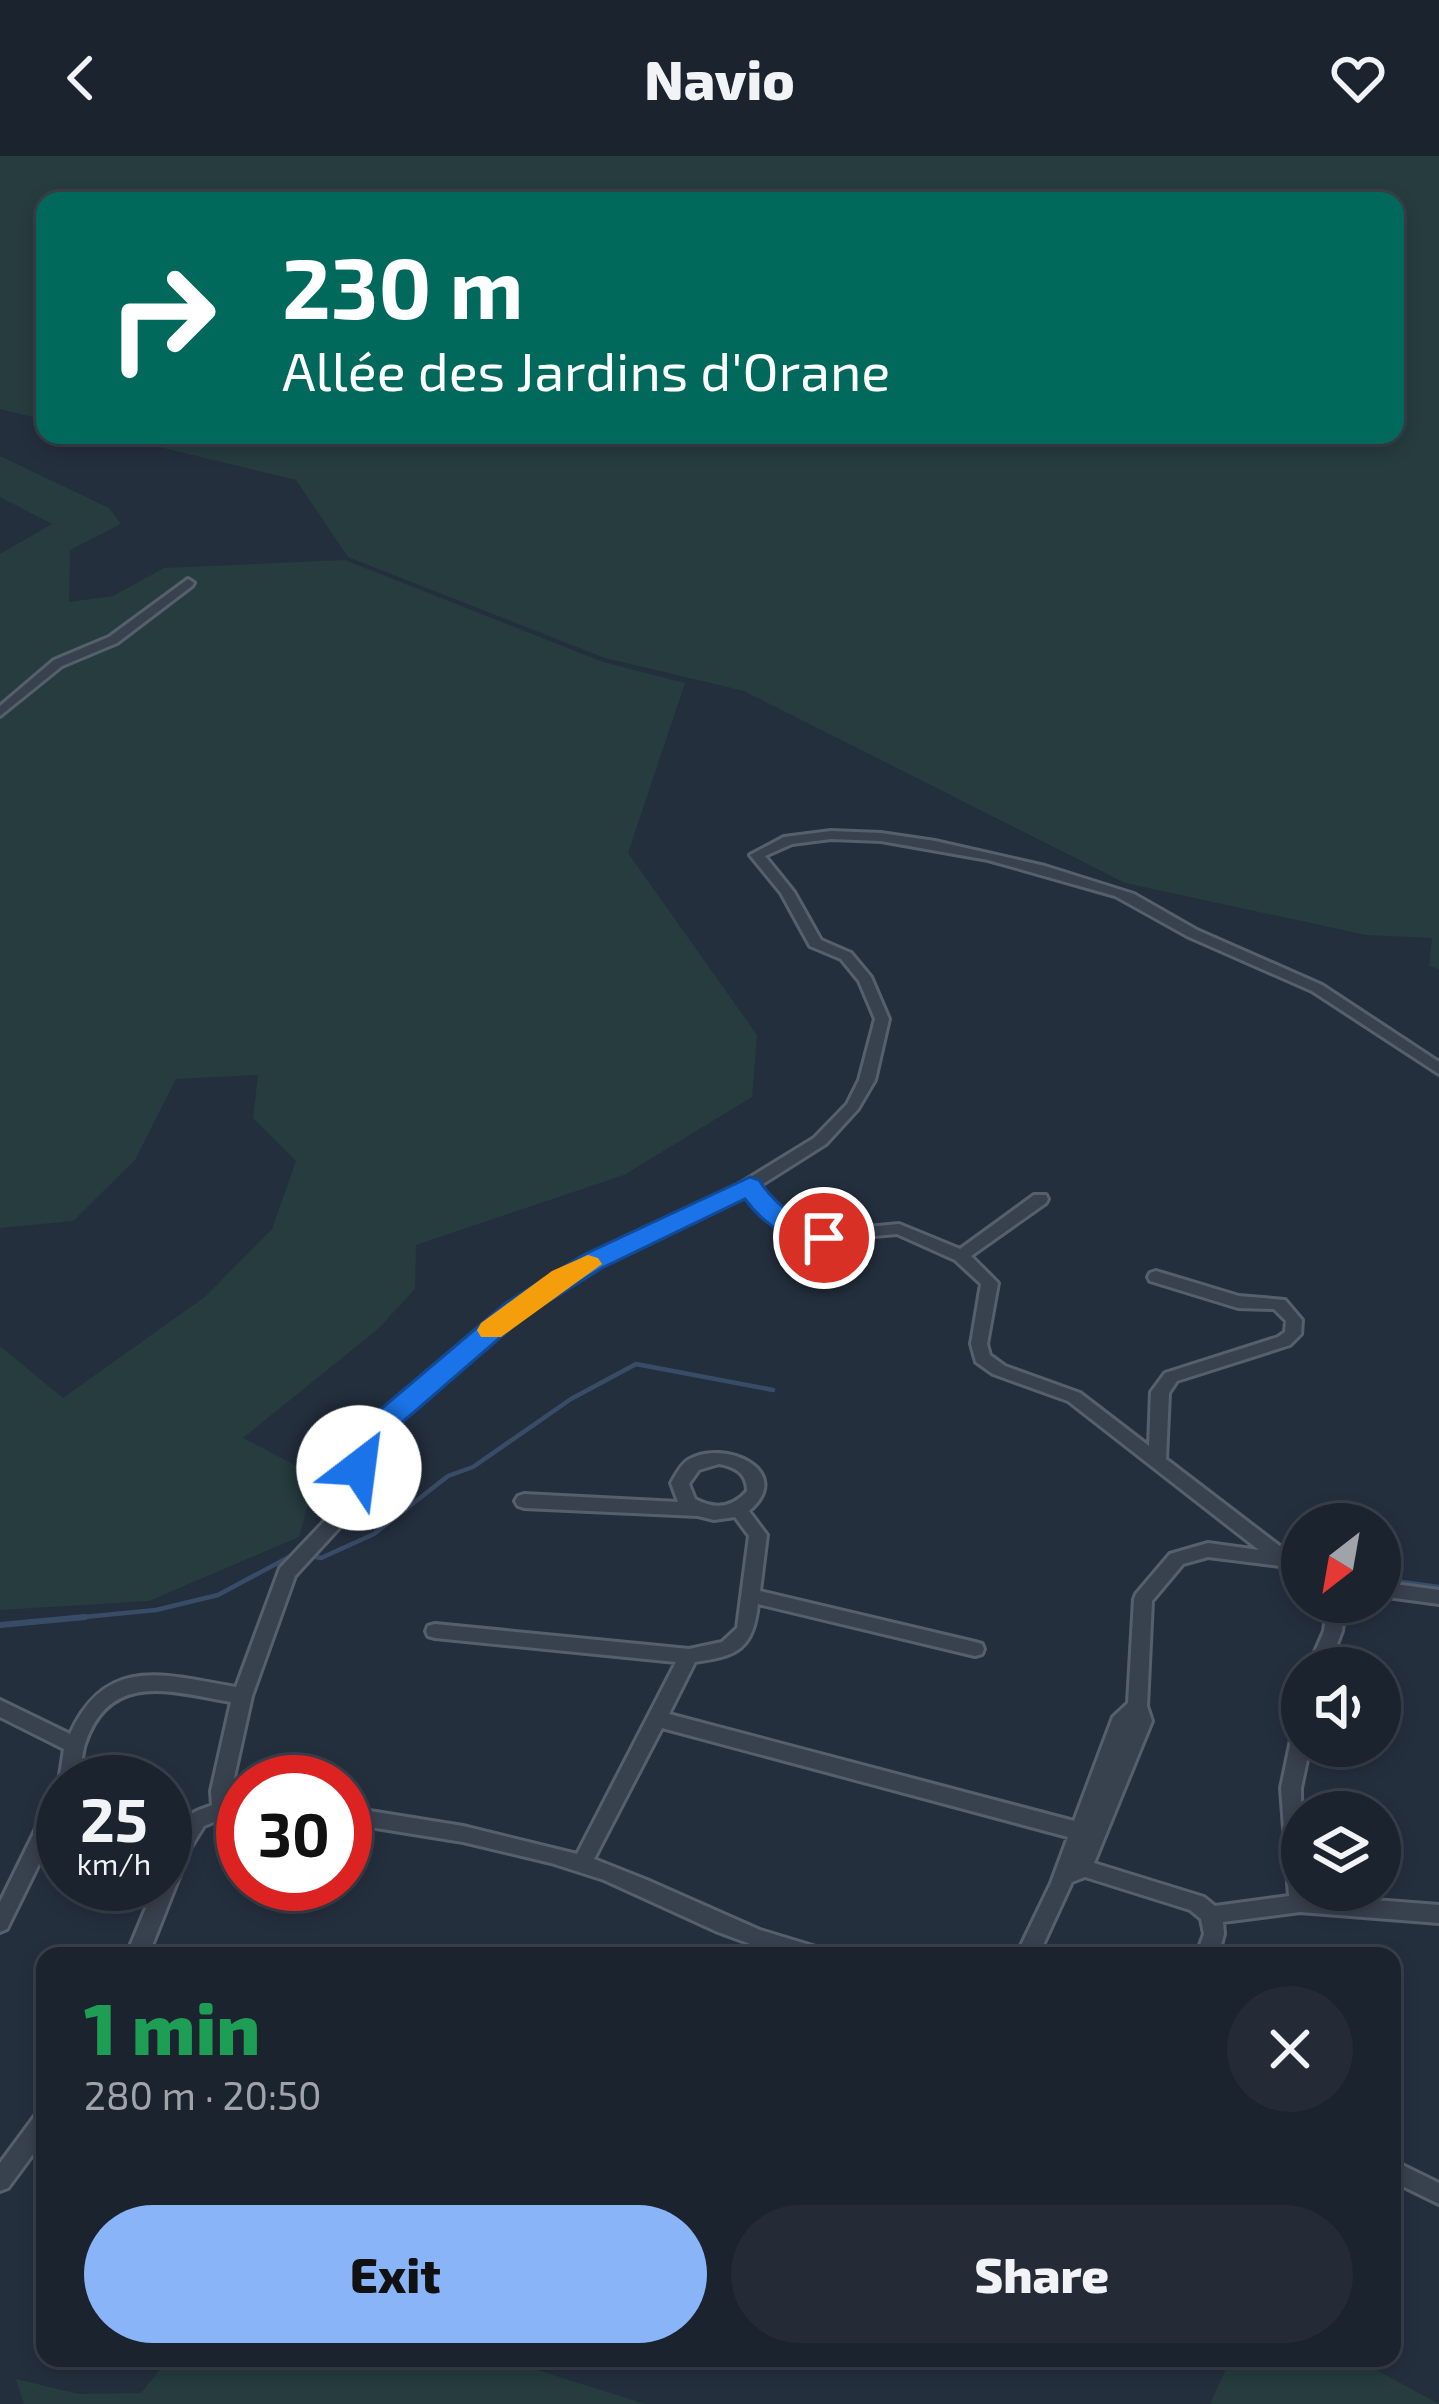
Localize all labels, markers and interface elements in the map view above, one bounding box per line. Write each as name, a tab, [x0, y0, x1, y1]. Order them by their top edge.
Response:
icon: back	[48, 45, 114, 111]
icon: heart	[1325, 45, 1391, 111]
text: Navio	[644, 46, 795, 111]
text: 230 m	[282, 235, 524, 336]
icon: right	[84, 240, 240, 396]
text: Allée des Jardins d'Orane	[282, 337, 890, 402]
pin	[773, 1187, 875, 1289]
icon: arrive	[791, 1205, 857, 1271]
position arrow	[296, 1405, 422, 1531]
north arrow	[1281, 1503, 1401, 1623]
map controls	[1281, 1503, 1401, 1911]
button: sound	[1281, 1647, 1401, 1767]
speed limit sign: 30	[216, 1755, 372, 1911]
text: 25	[80, 1782, 148, 1854]
button: layers	[1281, 1791, 1401, 1911]
text: km/h	[77, 1845, 151, 1881]
text: 1 min	[84, 1983, 260, 2069]
button: close	[1227, 1986, 1353, 2112]
text: 280 m · 20:50	[84, 2071, 322, 2118]
button: Exit	[84, 2205, 707, 2343]
button: Share	[731, 2205, 1353, 2343]

